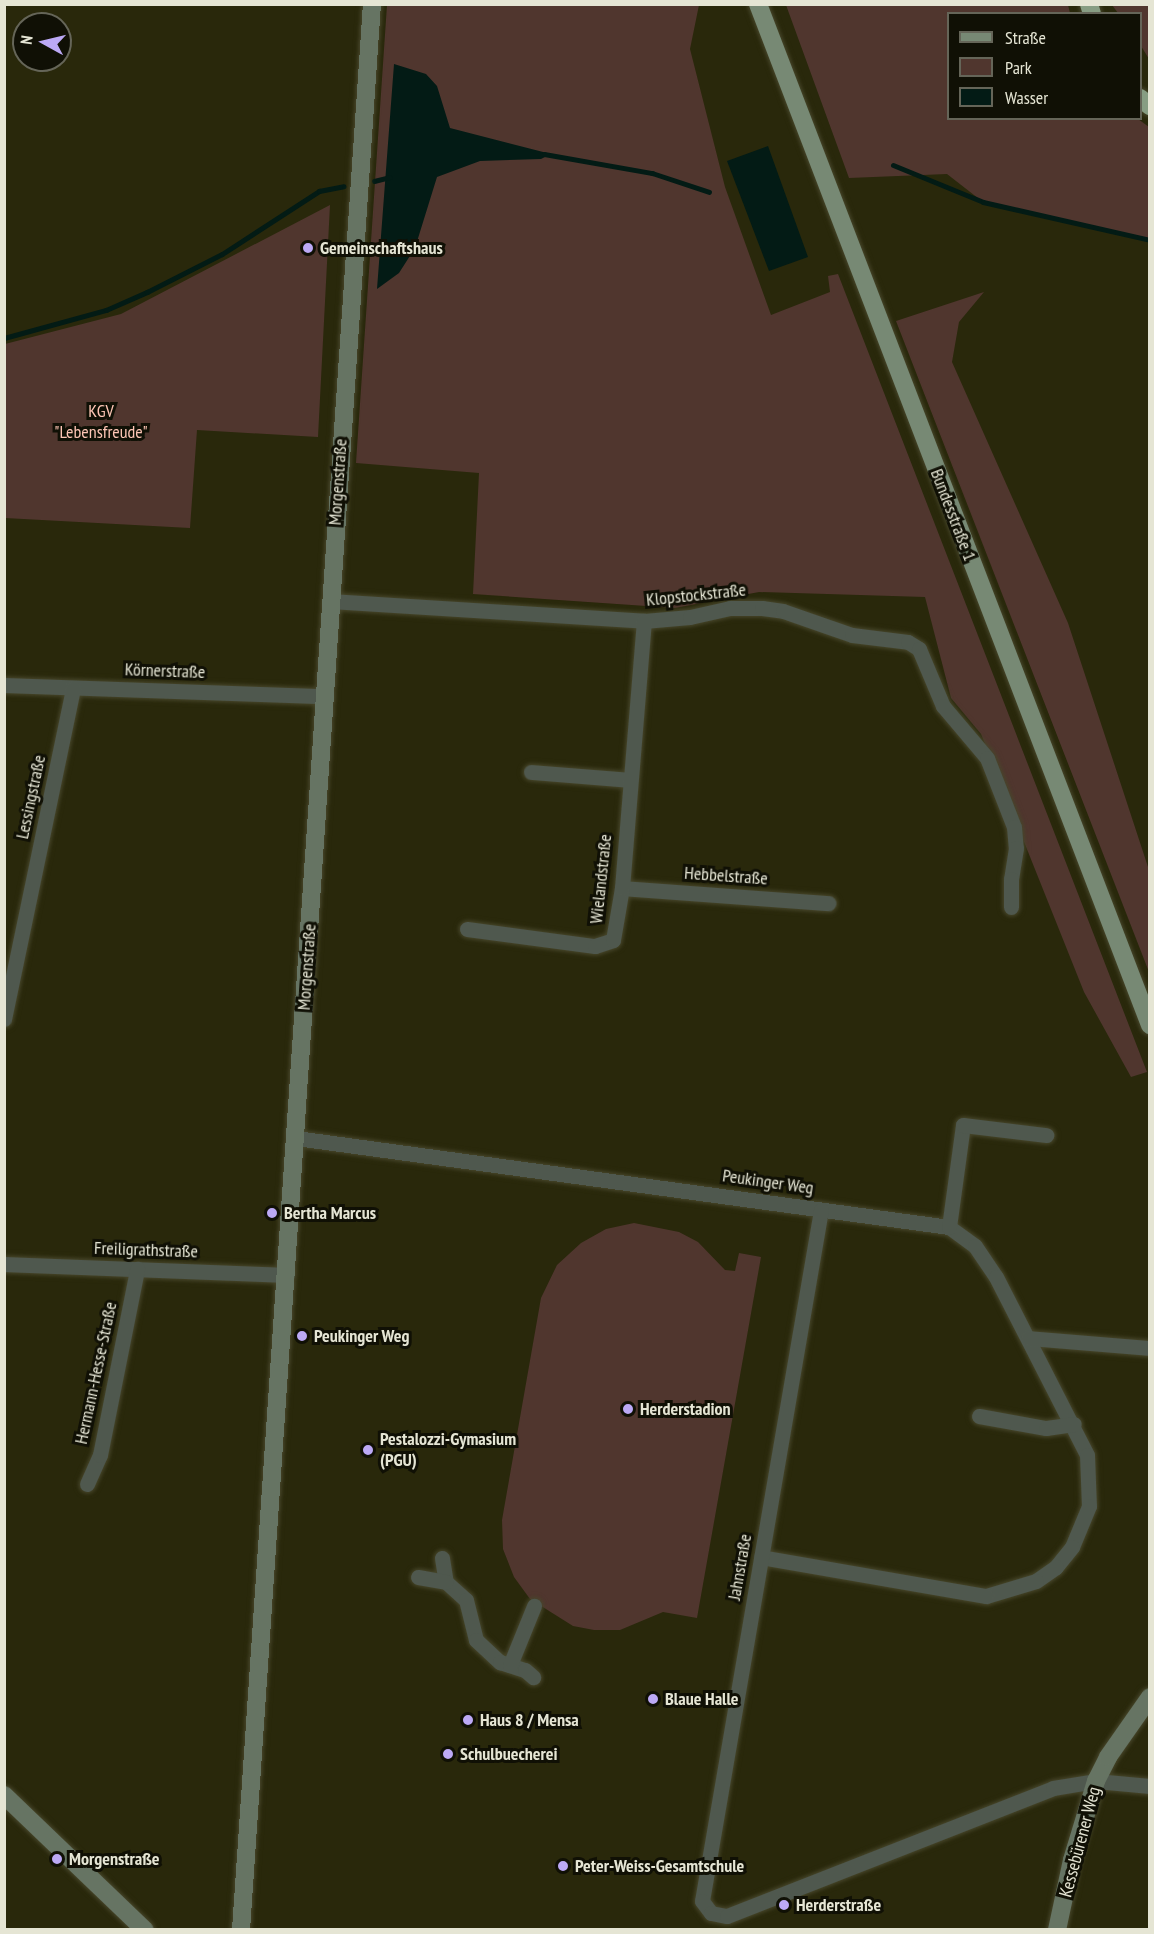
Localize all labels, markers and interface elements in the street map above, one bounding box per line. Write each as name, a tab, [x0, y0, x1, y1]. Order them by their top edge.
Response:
north arrow	[12, 12, 72, 72]
legend	[947, 12, 1142, 120]
text: Straße	[1005, 26, 1046, 49]
text: N	[16, 34, 37, 45]
text: Park	[1005, 56, 1032, 79]
text: Wasser	[1005, 86, 1048, 109]
place label: Gemeinschaftshaus	[320, 237, 443, 259]
marker: Gemeinschaftshaus	[301, 241, 315, 255]
park label: KGV "Lebensfreude"	[54, 401, 148, 444]
street label: Morgenstraße	[324, 438, 352, 526]
street label: Bundesstraße 1	[926, 466, 980, 564]
street label: Klopstockstraße	[645, 579, 747, 611]
street label: Körnerstraße	[124, 659, 206, 683]
street label: Lessingstraße	[12, 753, 50, 841]
street label: Wielandstraße	[586, 833, 616, 925]
street label: Hebbelstraße	[683, 862, 769, 890]
street label: Morgenstraße	[293, 923, 321, 1011]
street label: Peukinger Weg	[721, 1165, 815, 1199]
place label: Bertha Marcus	[284, 1202, 376, 1224]
marker: Bertha Marcus	[265, 1206, 279, 1220]
street label: Freiligrathstraße	[94, 1237, 198, 1263]
street label: Hermann-Hesse-Straße	[70, 1300, 122, 1446]
place label: Peukinger Weg	[314, 1325, 410, 1347]
marker: Peukinger Weg	[295, 1329, 309, 1343]
place label: Herderstadion	[640, 1398, 731, 1420]
marker: Herderstadion	[621, 1402, 635, 1416]
place label: Pestalozzi-Gymasium (PGU)	[380, 1429, 516, 1472]
marker: Pestalozzi-Gymasium (PGU)	[361, 1443, 375, 1457]
street label: Jahnstraße	[724, 1532, 756, 1602]
place label: Blaue Halle	[665, 1688, 739, 1710]
marker: Blaue Halle	[646, 1692, 660, 1706]
place label: Haus 8 / Mensa	[480, 1709, 579, 1731]
marker: Haus 8 / Mensa	[461, 1713, 475, 1727]
place label: Schulbuecherei	[460, 1743, 558, 1765]
marker: Schulbuecherei	[441, 1747, 455, 1761]
street label: Kessebürener Weg	[1055, 1784, 1105, 1900]
place label: Morgenstraße	[69, 1848, 160, 1870]
marker: Morgenstraße	[50, 1852, 64, 1866]
place label: Peter-Weiss-Gesamtschule	[575, 1855, 744, 1877]
marker: Peter-Weiss-Gesamtschule	[556, 1859, 570, 1873]
place label: Herderstraße	[796, 1894, 881, 1916]
marker: Herderstraße	[777, 1898, 791, 1912]

